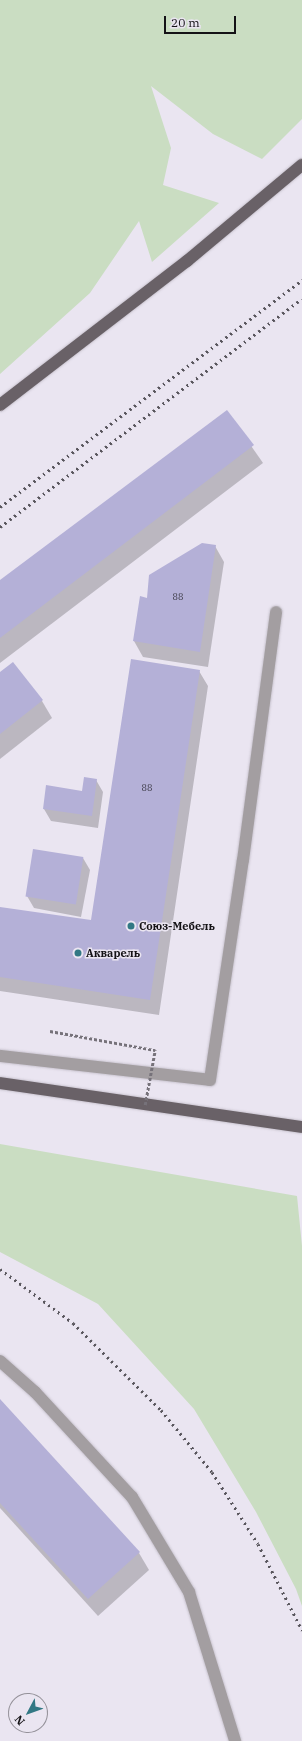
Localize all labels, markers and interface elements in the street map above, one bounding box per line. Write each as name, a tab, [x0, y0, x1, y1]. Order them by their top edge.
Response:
scale bar	[166, 8, 238, 34]
text: 20 m	[171, 15, 200, 30]
house number: 88	[173, 592, 183, 602]
house number: 88	[142, 783, 152, 793]
place label: Союз-Мебель	[139, 919, 215, 933]
marker: Союз-Мебель	[126, 921, 136, 931]
place label: Акварель	[86, 946, 140, 960]
marker: Акварель	[73, 948, 83, 958]
north arrow	[8, 1693, 48, 1733]
text: N	[12, 1712, 28, 1728]

